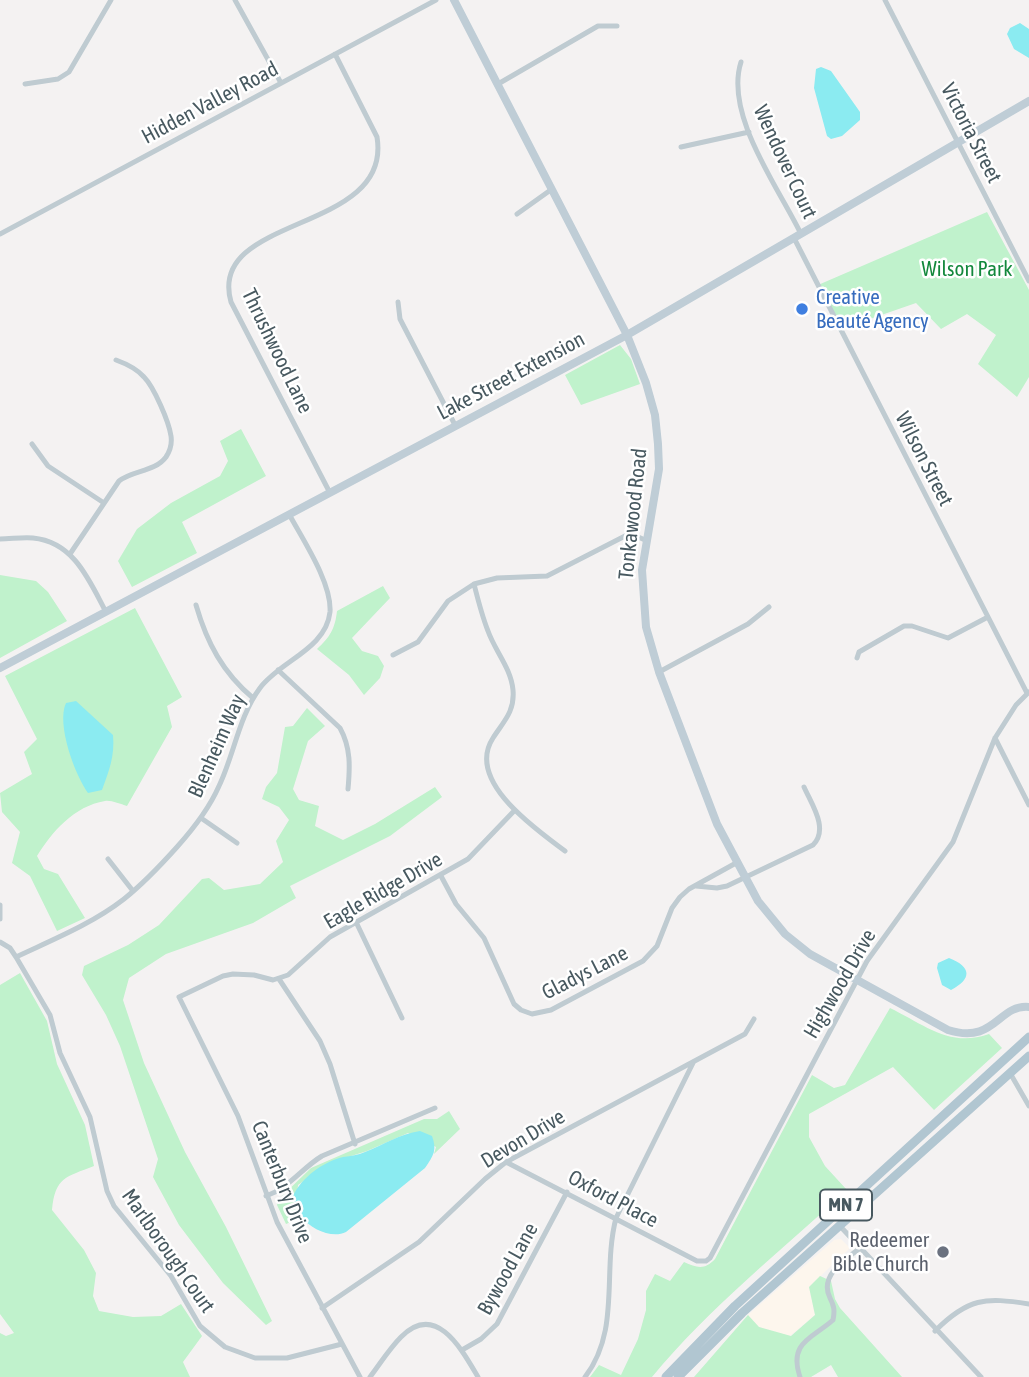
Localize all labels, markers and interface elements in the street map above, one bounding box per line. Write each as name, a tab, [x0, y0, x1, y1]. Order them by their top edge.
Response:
street label: Hidden Valley Road	[138, 56, 282, 150]
street label: Victoria Street	[935, 79, 1007, 187]
street label: Wendover Court	[748, 101, 822, 223]
park label: Wilson Park	[921, 256, 1013, 282]
place label: Creative Beauté Agency	[816, 284, 929, 334]
street label: Thrushwood Lane	[236, 285, 318, 417]
marker: Creative Beauté Agency	[794, 301, 810, 317]
street label: Lake Street Extension	[433, 327, 589, 425]
street label: Wilson Street	[890, 408, 958, 510]
street label: Tonkawood Road	[614, 447, 652, 581]
street label: Blenheim Way	[183, 690, 251, 802]
street label: Eagle Ridge Drive	[319, 847, 447, 935]
street label: Highwood Drive	[799, 925, 881, 1043]
street label: Gladys Lane	[538, 941, 632, 1005]
street label: Devon Drive	[477, 1104, 569, 1174]
street label: Canterbury Drive	[246, 1117, 318, 1247]
street label: Oxford Place	[564, 1165, 662, 1233]
street label: Marlborough Court	[116, 1184, 220, 1318]
road number: MN 7	[820, 1190, 872, 1220]
street label: Bywood Lane	[472, 1219, 544, 1319]
place label: Redeemer Bible Church	[833, 1227, 929, 1277]
marker: Redeemer Bible Church	[935, 1244, 951, 1260]

